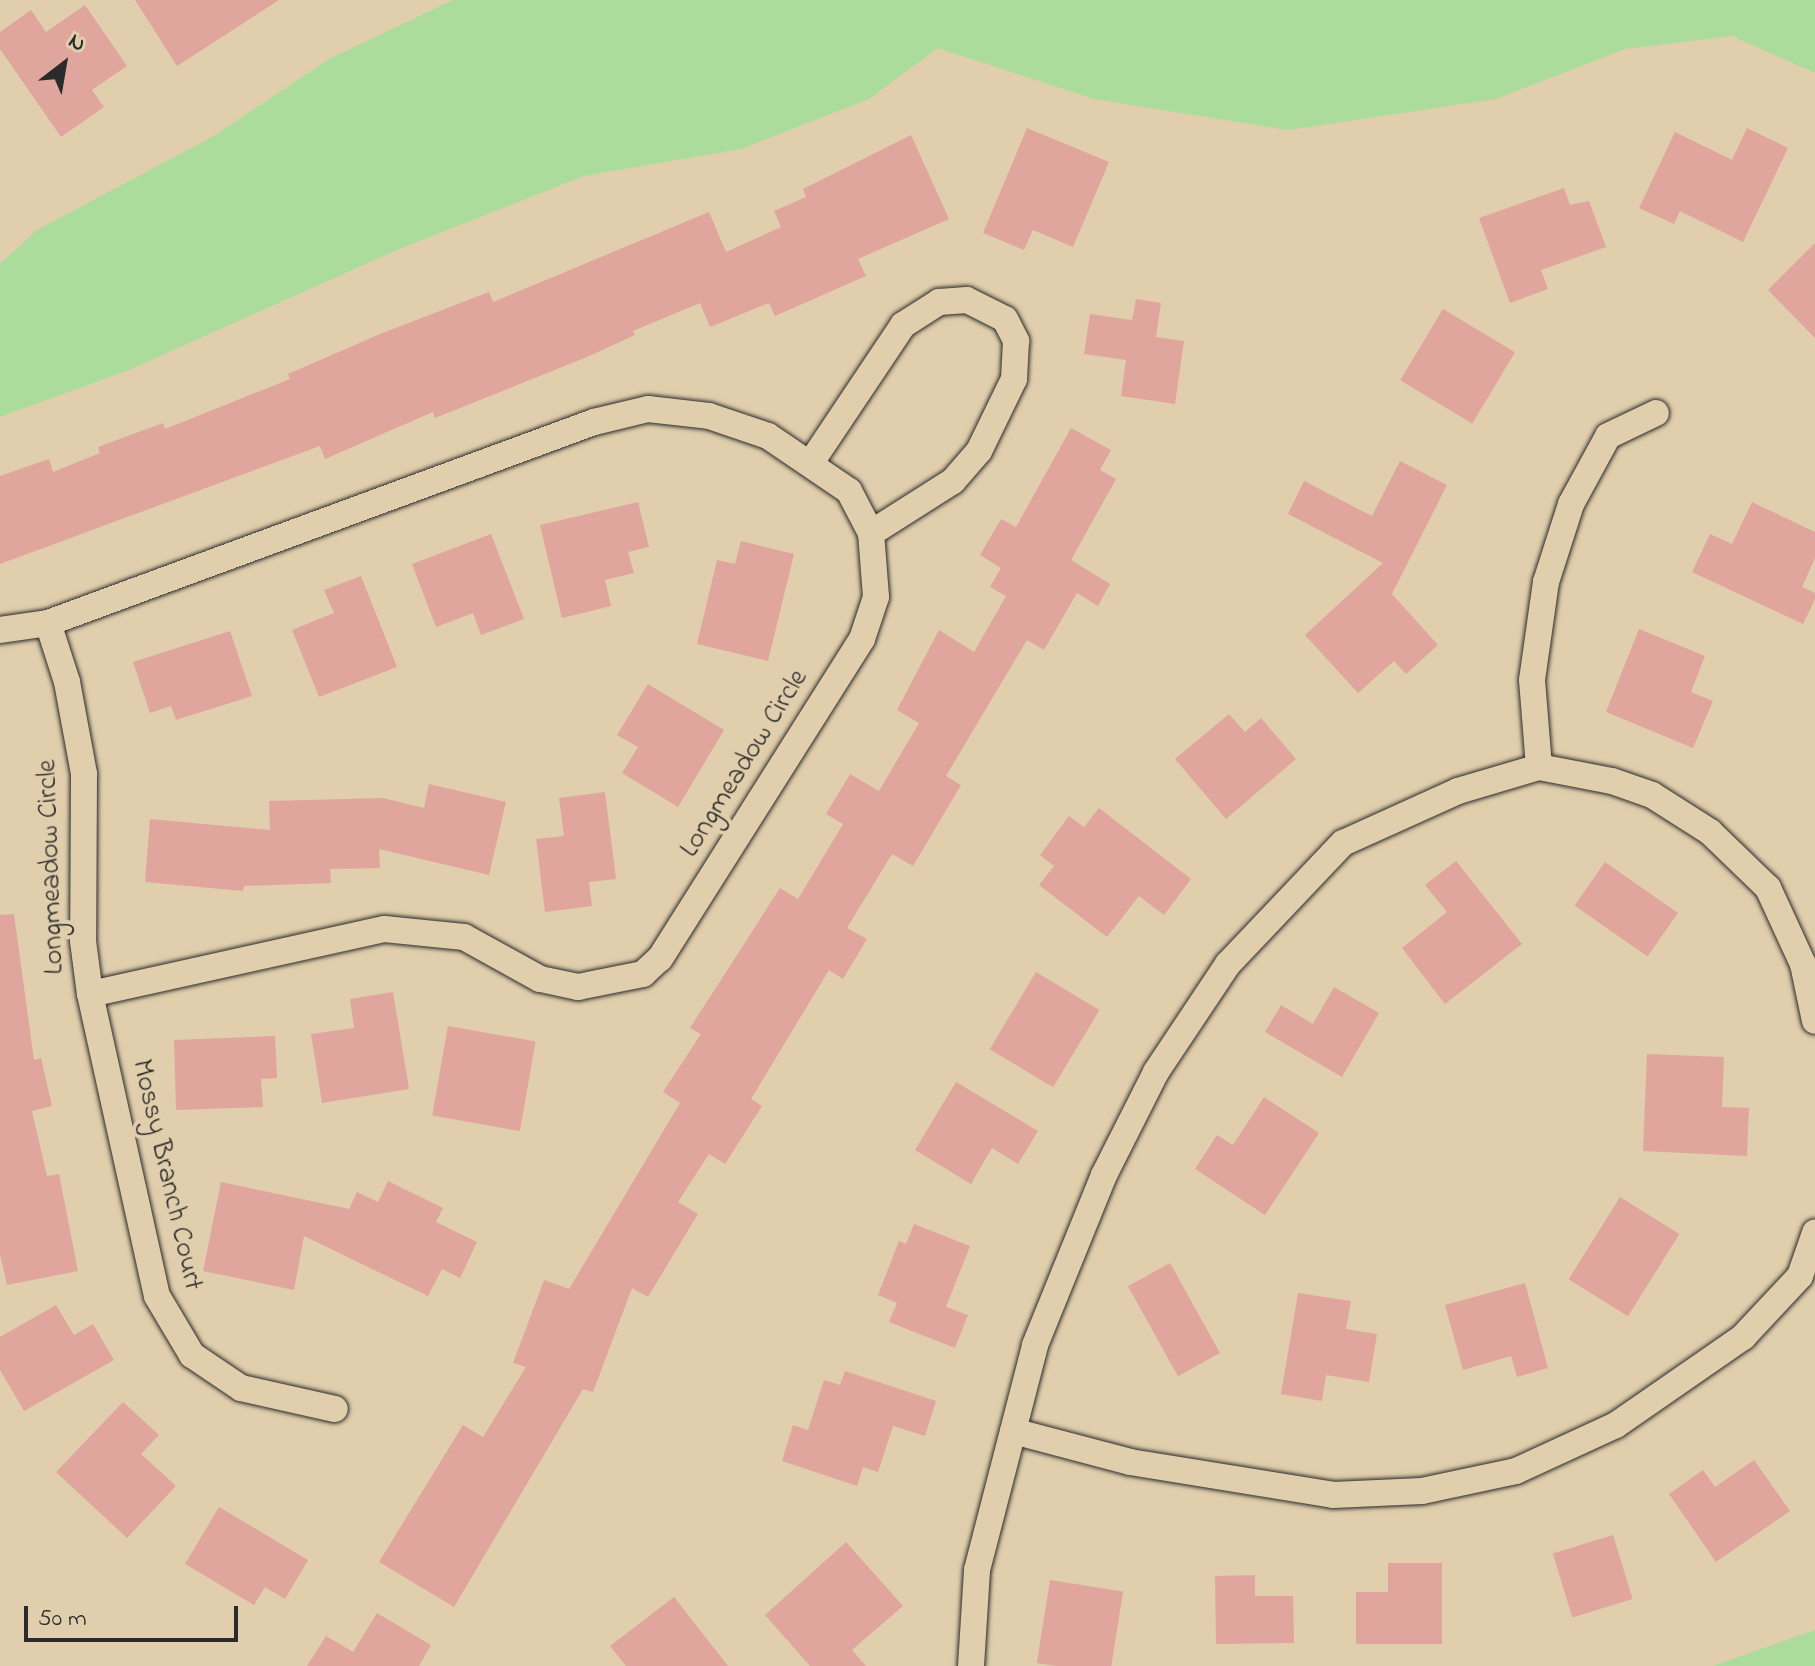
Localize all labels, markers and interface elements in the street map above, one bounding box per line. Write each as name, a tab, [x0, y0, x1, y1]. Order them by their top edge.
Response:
north arrow	[24, 24, 104, 104]
text: N	[62, 26, 91, 61]
street label: Longmeadow Circle	[674, 664, 816, 864]
street label: Longmeadow Circle	[31, 759, 73, 975]
street label: Mossy Branch Court	[123, 1056, 209, 1294]
scale bar	[28, 1590, 242, 1640]
text: 50 m	[38, 1602, 87, 1637]

